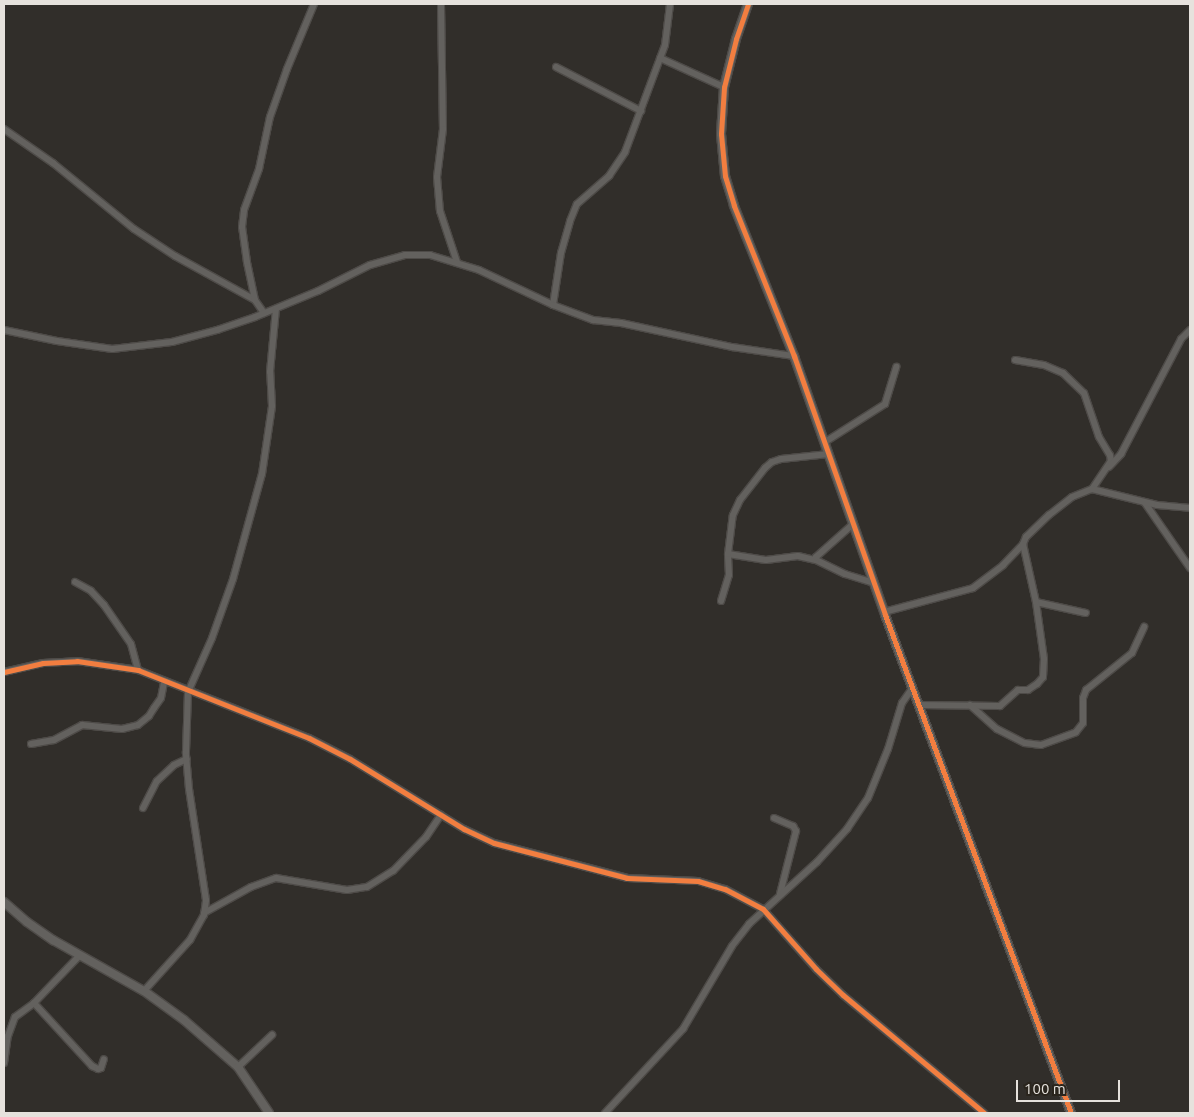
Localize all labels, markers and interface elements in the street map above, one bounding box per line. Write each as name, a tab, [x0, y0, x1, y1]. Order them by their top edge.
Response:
scale bar	[1019, 1070, 1123, 1102]
text: 100 m	[1024, 1080, 1066, 1097]

